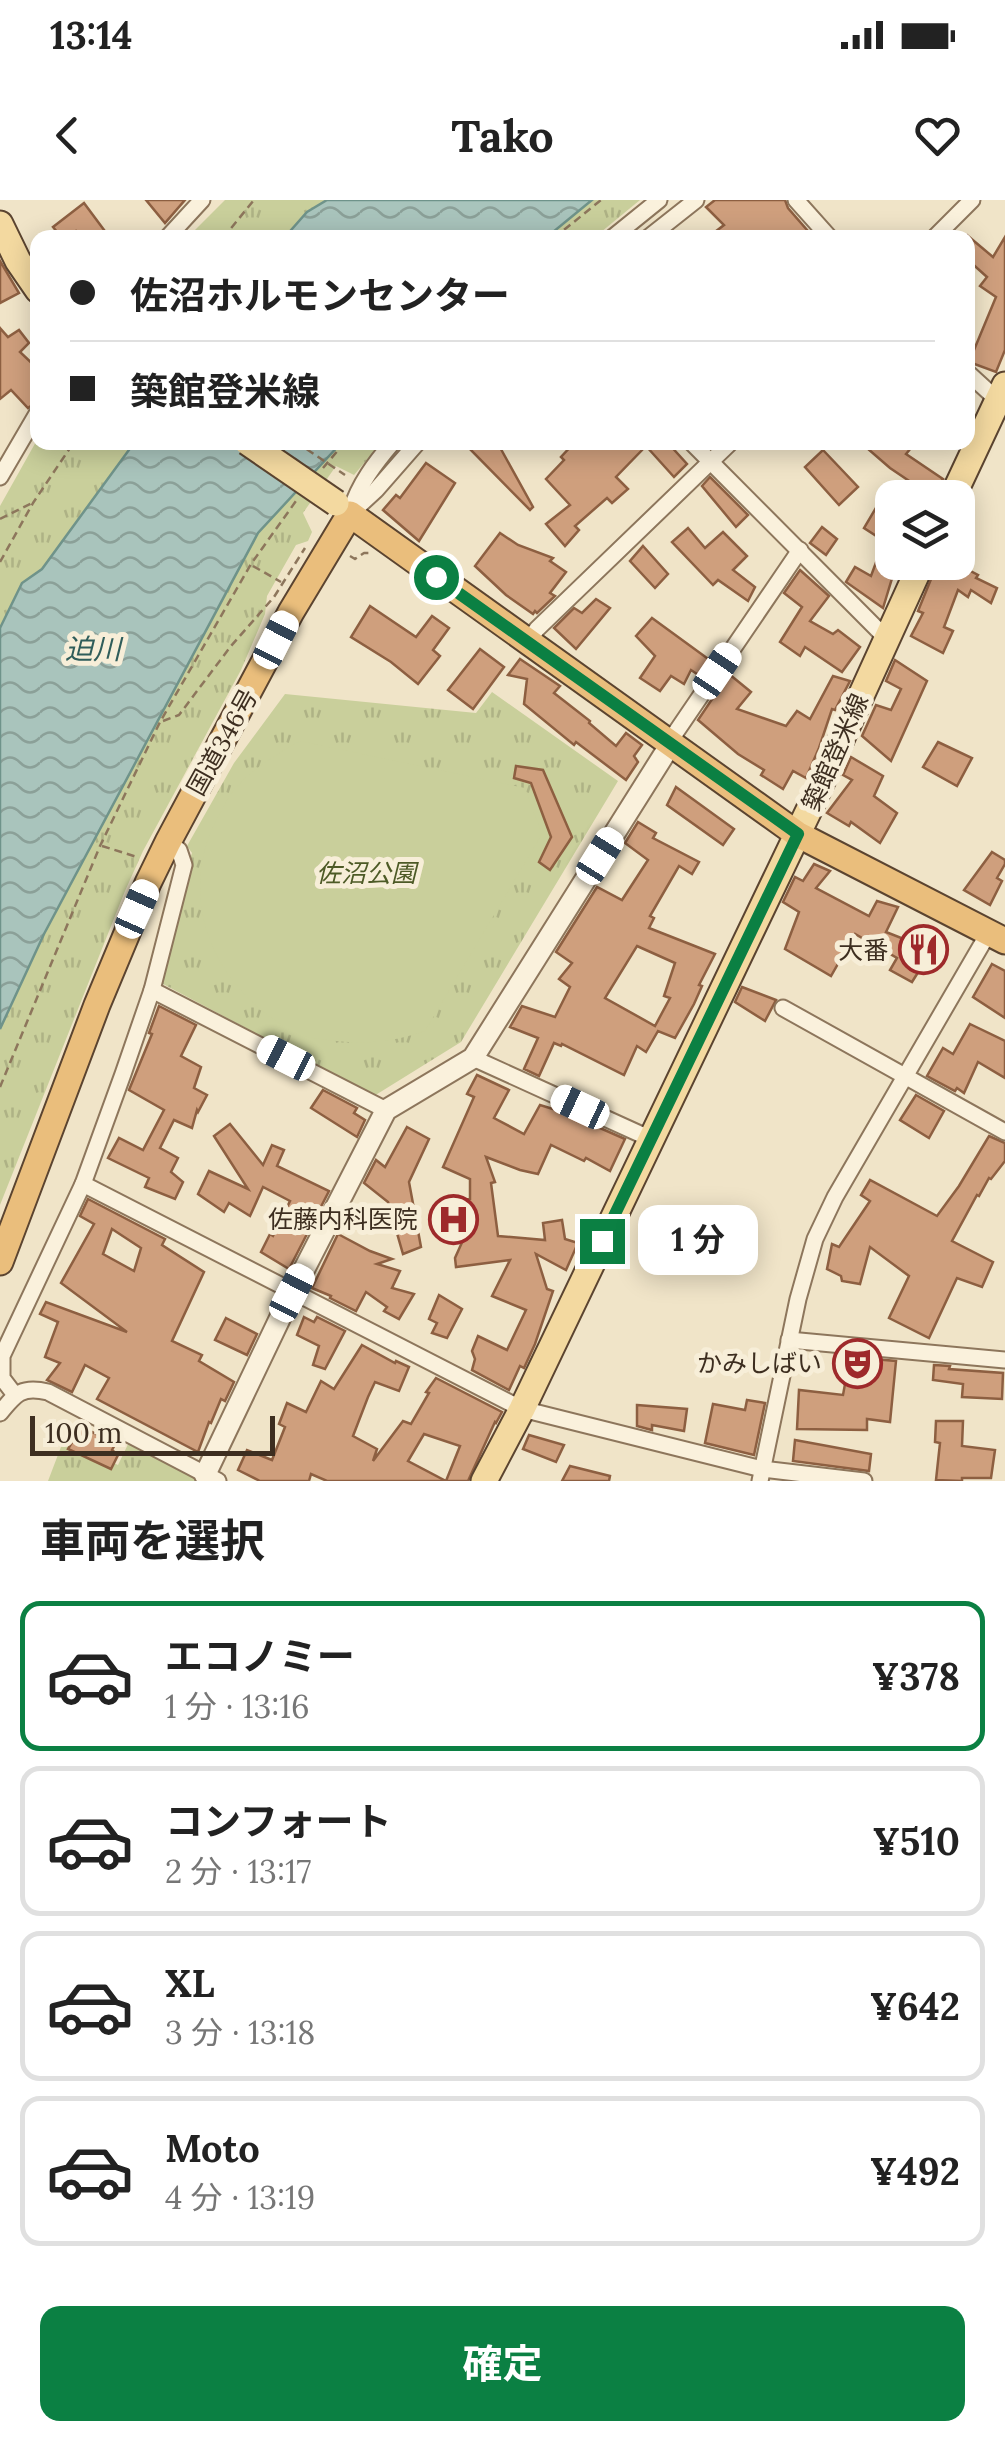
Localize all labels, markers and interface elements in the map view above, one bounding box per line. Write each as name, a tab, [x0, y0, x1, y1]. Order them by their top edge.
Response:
text: 13:14	[50, 11, 132, 59]
text: Tako	[451, 107, 554, 164]
icon: back	[40, 108, 95, 163]
icon: heart	[910, 108, 965, 163]
text: 佐沼ホルモンセンター	[130, 271, 510, 319]
text: 築館登米線	[130, 367, 320, 415]
map controls	[875, 480, 975, 580]
button: layers	[875, 480, 975, 580]
route start	[414, 555, 459, 600]
car	[249, 606, 303, 674]
water label: 迫川	[65, 631, 124, 667]
car	[688, 638, 746, 704]
street label: 国道346号	[180, 683, 264, 801]
street label: 築館登米線	[795, 688, 875, 816]
car	[571, 823, 629, 889]
park label: 佐沼公園	[316, 857, 419, 889]
car	[111, 875, 163, 943]
restaurant icon: 大番	[897, 924, 949, 976]
place label: 大番	[838, 934, 888, 966]
car	[252, 1031, 320, 1085]
car	[546, 1081, 614, 1133]
hospital icon: 佐藤内科医院	[427, 1193, 479, 1245]
place label: 佐藤内科医院	[268, 1203, 418, 1235]
callout: 1 分	[637, 1206, 757, 1276]
route end	[580, 1219, 625, 1264]
text: 1 分	[671, 1219, 725, 1260]
car	[265, 1259, 319, 1327]
theatre icon: かみしばい	[831, 1337, 883, 1389]
place label: かみしばい	[697, 1347, 822, 1379]
scale bar	[30, 1411, 275, 1456]
text: 100 m	[45, 1415, 122, 1451]
text: 車両を選択	[40, 1512, 265, 1569]
icon: car	[45, 1631, 135, 1721]
text: エコノミー	[165, 1632, 355, 1680]
text: ¥378	[872, 1652, 960, 1700]
text: 1 分 · 13:16	[165, 1686, 310, 1727]
icon: car	[45, 1796, 135, 1886]
text: コンフォート	[165, 1797, 392, 1845]
text: ¥510	[872, 1817, 960, 1865]
text: 2 分 · 13:17	[165, 1851, 311, 1892]
text: XL	[165, 1959, 215, 2007]
icon: car	[45, 1961, 135, 2051]
text: ¥642	[870, 1982, 960, 2030]
text: 3 分 · 13:18	[165, 2012, 315, 2053]
text: Moto	[165, 2124, 260, 2172]
icon: car	[45, 2126, 135, 2216]
text: ¥492	[870, 2147, 960, 2195]
text: 4 分 · 13:19	[165, 2177, 315, 2218]
button: 確定	[40, 2306, 965, 2421]

